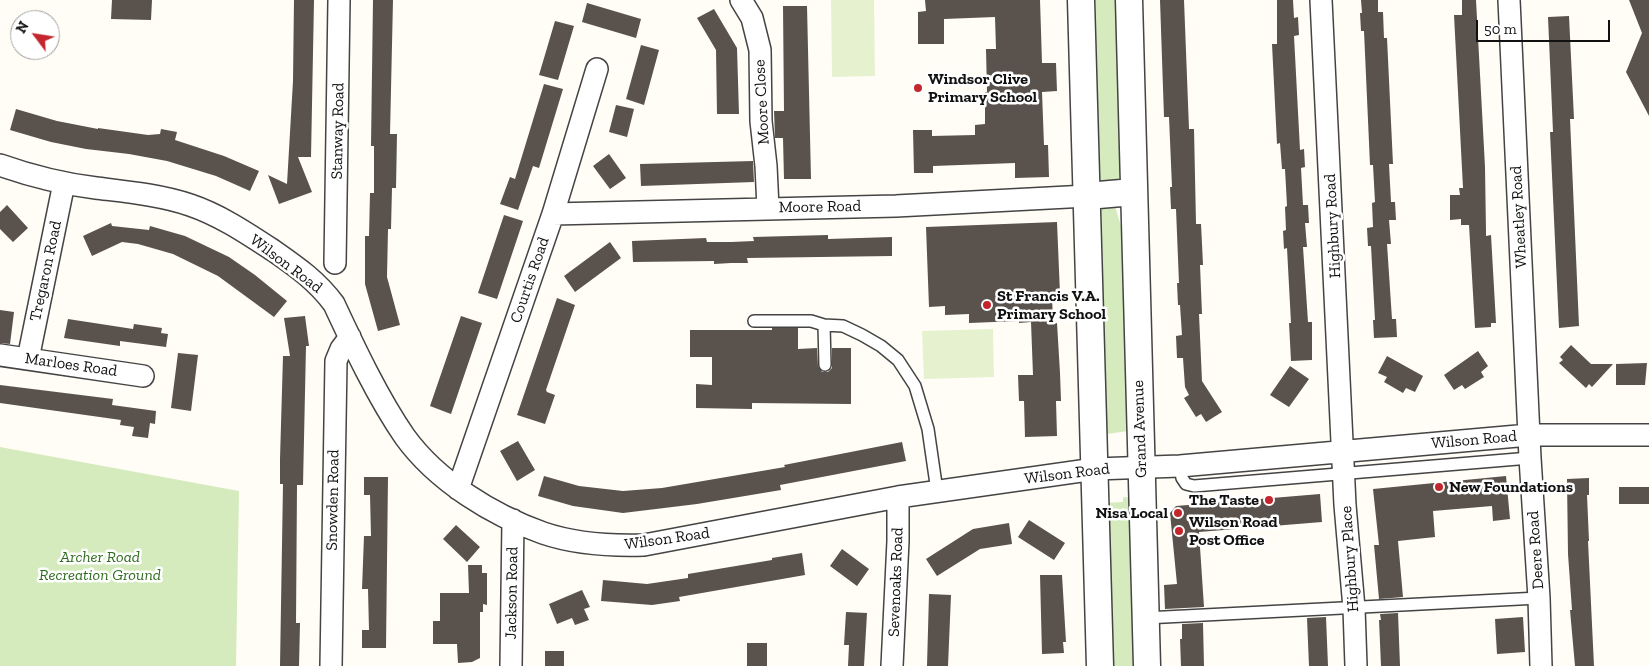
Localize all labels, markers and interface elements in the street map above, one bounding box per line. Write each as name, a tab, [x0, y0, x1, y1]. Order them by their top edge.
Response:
north arrow	[10, 10, 60, 60]
scale bar	[1479, 10, 1613, 42]
text: N	[13, 19, 33, 36]
text: 50 m	[1484, 20, 1517, 38]
street label: Moore Close	[750, 59, 774, 145]
place label: Windsor Clive Primary School	[928, 69, 1037, 107]
street label: Stanway Road	[328, 82, 348, 180]
marker: Windsor Clive Primary School	[912, 82, 924, 94]
street label: Wheatley Road	[1507, 165, 1531, 269]
street label: Highbury Road	[1321, 173, 1345, 279]
street label: Moore Road	[779, 197, 861, 217]
street label: Tregaron Road	[26, 219, 66, 323]
street label: Wilson Road	[246, 231, 326, 297]
street label: Courtis Road	[506, 234, 554, 326]
place label: St Francis V.A. Primary School	[997, 286, 1106, 324]
marker: St Francis V.A. Primary School	[981, 299, 993, 311]
street label: Marloes Road	[23, 349, 119, 381]
street label: Grand Avenue	[1129, 380, 1151, 478]
street label: Wilson Road	[1430, 427, 1518, 453]
street label: Snowden Road	[323, 449, 343, 551]
street label: Wilson Road	[1023, 459, 1111, 489]
place label: New Foundations	[1449, 477, 1573, 497]
marker: New Foundations	[1433, 481, 1445, 493]
place label: The Taste	[1189, 490, 1259, 510]
marker: The Taste	[1263, 494, 1275, 506]
place label: Nisa Local	[1095, 503, 1168, 523]
street label: Highbury Place	[1337, 505, 1363, 613]
marker: Nisa Local	[1172, 507, 1184, 519]
street label: Deere Road	[1524, 510, 1548, 590]
place label: Wilson Road Post Office	[1189, 512, 1278, 550]
street label: Wilson Road	[623, 524, 711, 554]
marker: Wilson Road Post Office	[1173, 525, 1185, 537]
street label: Sevenoaks Road	[884, 527, 908, 637]
street label: Jackson Road	[502, 546, 522, 640]
park label: Archer Road Recreation Ground	[39, 547, 161, 585]

